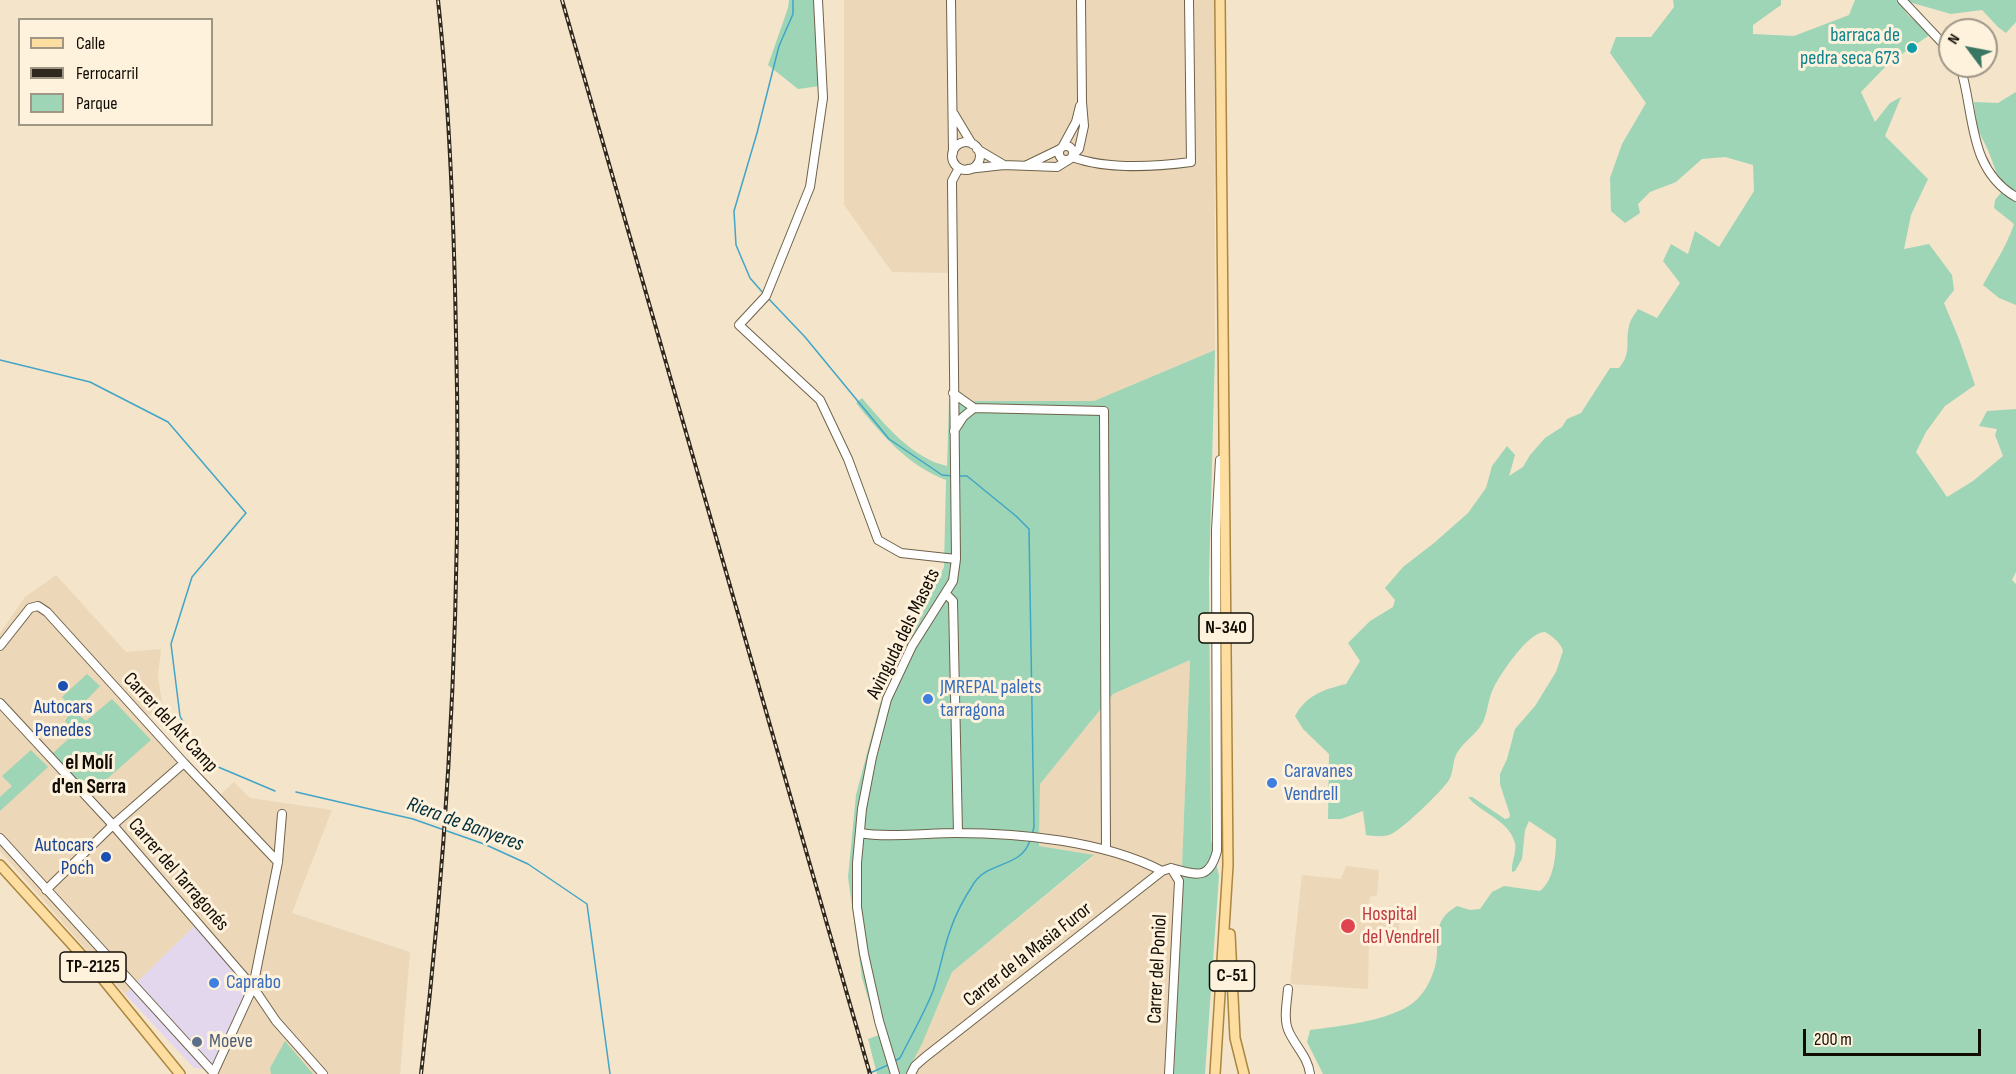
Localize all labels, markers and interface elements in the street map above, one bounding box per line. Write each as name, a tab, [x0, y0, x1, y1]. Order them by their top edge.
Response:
legend	[18, 18, 213, 126]
north arrow	[1938, 18, 1998, 78]
place label: barraca de pedra seca 673	[1800, 24, 1900, 71]
text: N	[1944, 31, 1964, 48]
text: Calle	[76, 33, 105, 54]
marker: barraca de pedra seca 673	[1905, 41, 1919, 55]
text: Ferrocarril	[76, 63, 138, 84]
text: Parque	[76, 93, 117, 114]
street label: Avinguda dels Masets	[862, 565, 946, 703]
road number: N-340	[1199, 613, 1253, 643]
street label: Carrer del Alt Camp	[117, 668, 223, 778]
place label: JMREPAL palets tarragona	[940, 676, 1041, 723]
marker: Autocars Penedes	[56, 679, 70, 693]
marker: JMREPAL palets tarragona	[921, 692, 935, 706]
place label: Autocars Penedes	[33, 696, 93, 743]
district label: el Molí d'en Serra	[52, 751, 126, 801]
place label: Caravanes Vendrell	[1284, 760, 1353, 807]
marker: Caravanes Vendrell	[1265, 776, 1279, 790]
water label: Riera de Banyeres	[403, 792, 527, 858]
street label: Carrer del Tarragonés	[122, 814, 234, 936]
place label: Autocars Poch	[35, 834, 94, 881]
marker: Autocars Poch	[99, 850, 113, 864]
street label: Carrer de la Masia Furor	[959, 897, 1097, 1013]
place label: Hospital del Vendrell	[1362, 903, 1439, 950]
street label: Carrer del Poniol	[1143, 914, 1173, 1024]
marker: Hospital del Vendrell	[1339, 917, 1357, 935]
road number: TP-2125	[60, 952, 126, 982]
road number: C-51	[1210, 961, 1254, 991]
place label: Caprabo	[226, 971, 281, 995]
marker: Caprabo	[207, 976, 221, 990]
scale bar	[1806, 1017, 1984, 1055]
text: 200 m	[1814, 1029, 1852, 1050]
place label: Moeve	[209, 1030, 253, 1054]
marker: Moeve	[190, 1035, 204, 1049]

